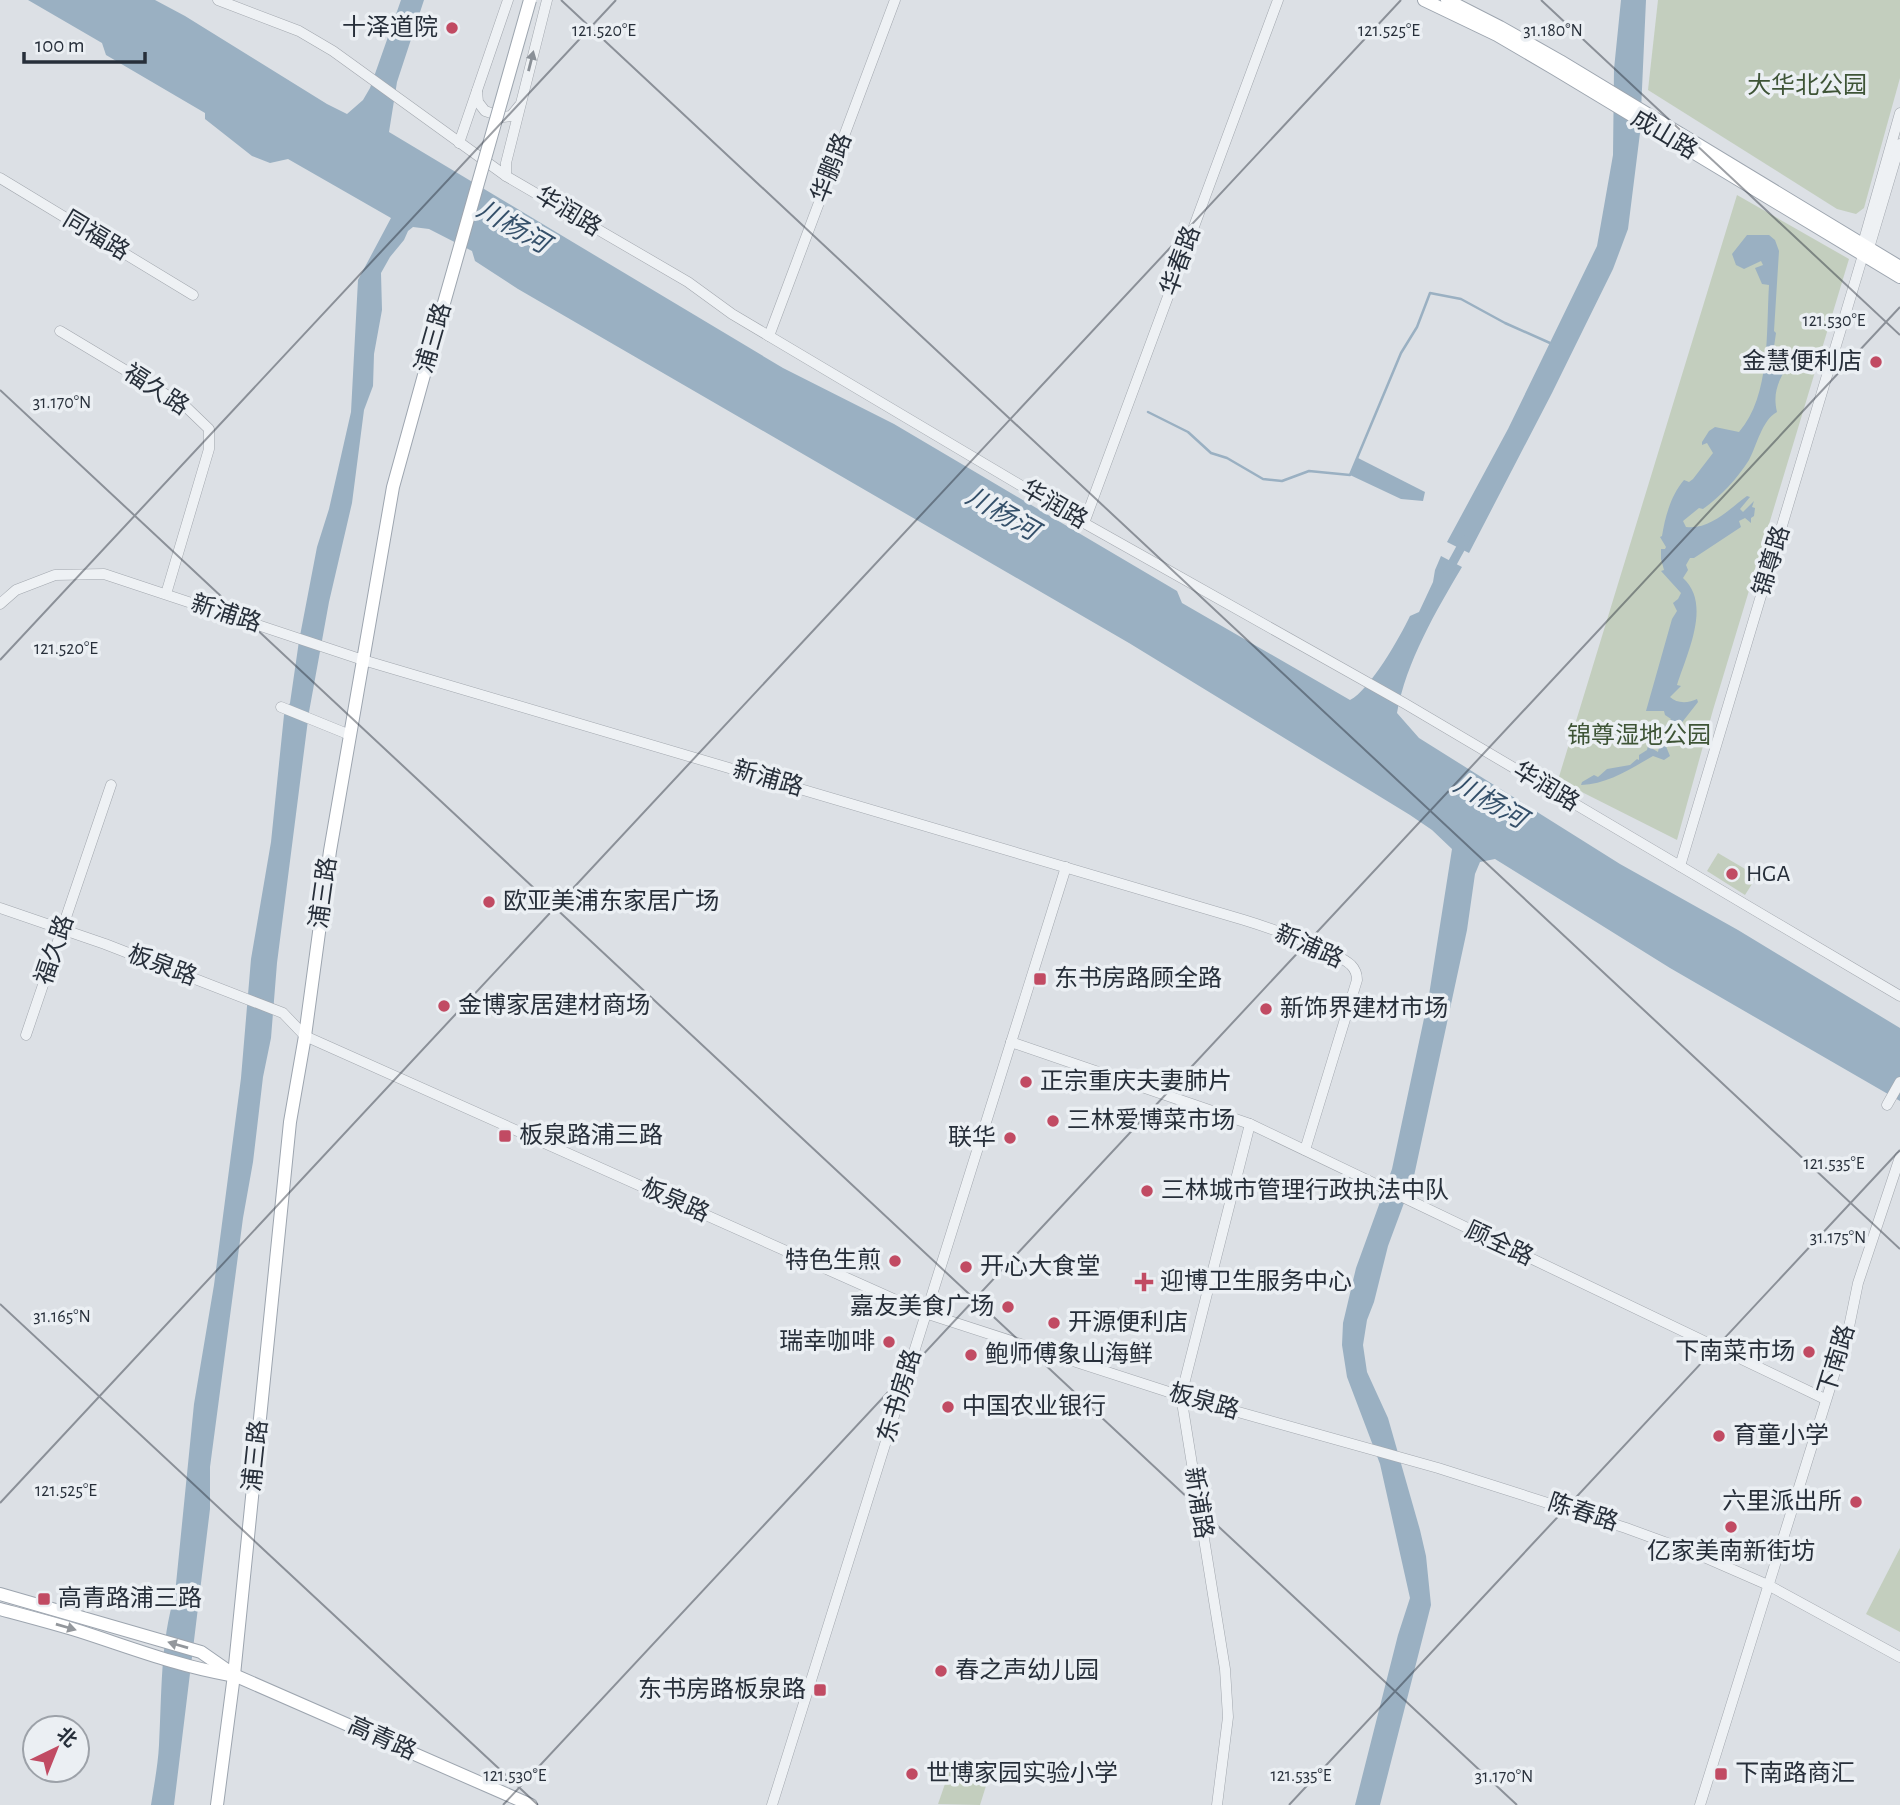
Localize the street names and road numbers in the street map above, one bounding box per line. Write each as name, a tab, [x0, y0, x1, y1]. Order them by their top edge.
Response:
street label: 成山路	[1627, 104, 1702, 164]
street label: 华鹏路	[806, 129, 856, 206]
street label: 华润路	[531, 181, 606, 241]
street label: 同福路	[59, 205, 134, 265]
street label: 华春路	[1156, 222, 1205, 299]
street label: 浦三路	[411, 300, 455, 376]
street label: 福久路	[119, 359, 194, 420]
street label: 华润路	[1017, 475, 1092, 533]
street label: 锦尊路	[1748, 522, 1794, 599]
street label: 新浦路	[188, 590, 265, 637]
street label: 新浦路	[730, 756, 806, 800]
street label: 华润路	[1509, 756, 1584, 816]
street label: 浦三路	[305, 855, 341, 930]
street label: 福久路	[30, 911, 78, 988]
street label: 新浦路	[1271, 920, 1348, 973]
street label: 板泉路	[124, 940, 201, 990]
street label: 板泉路	[637, 1174, 714, 1227]
street label: 顾全路	[1461, 1216, 1538, 1270]
street label: 下南路	[1813, 1321, 1859, 1398]
street label: 东书房路	[873, 1346, 926, 1445]
street label: 板泉路	[1166, 1379, 1242, 1423]
street label: 浦三路	[238, 1419, 272, 1493]
street label: 新浦路	[1181, 1465, 1217, 1540]
street label: 陈春路	[1545, 1489, 1622, 1536]
street label: 高青路	[344, 1712, 421, 1765]

